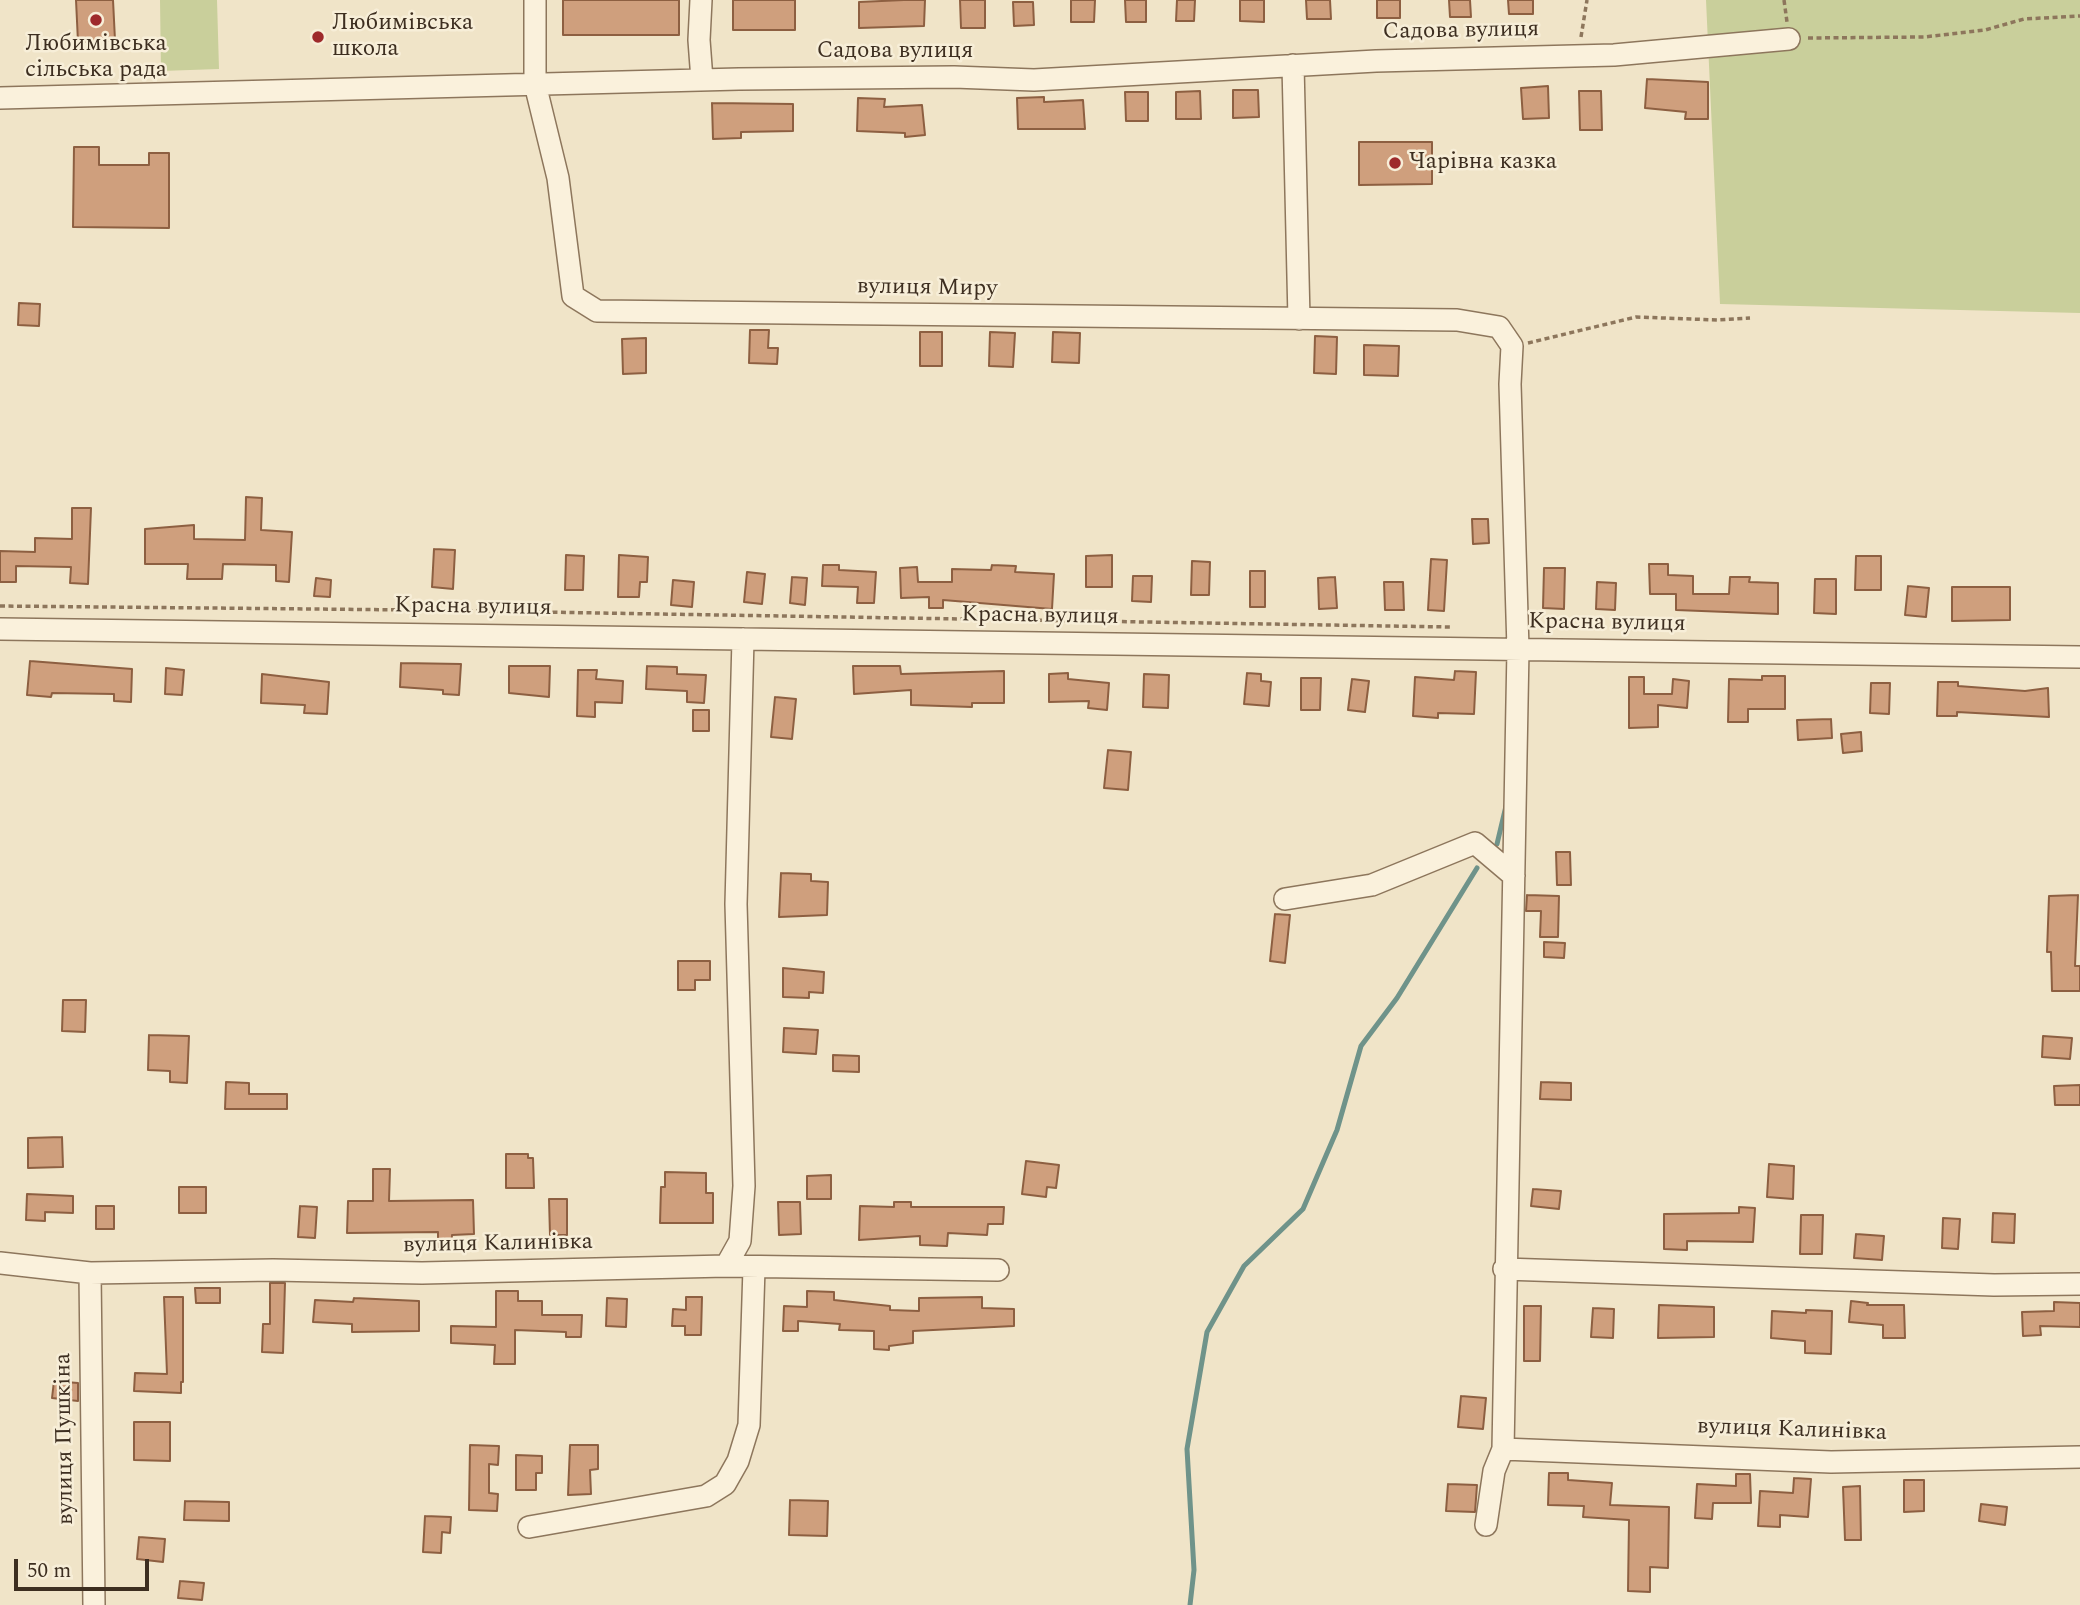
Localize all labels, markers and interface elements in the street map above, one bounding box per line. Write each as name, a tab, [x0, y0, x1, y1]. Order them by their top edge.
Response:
place label: Любимівська школа	[332, 10, 473, 64]
marker: Любимівська сільська рада	[88, 12, 104, 28]
street label: Садова вулиця	[1382, 17, 1540, 47]
marker: Любимівська школа	[310, 29, 326, 45]
place label: Любимівська сільська рада	[25, 31, 167, 85]
street label: Садова вулиця	[817, 38, 973, 66]
place label: Чарівна казка	[1409, 149, 1557, 177]
marker: Чарівна казка	[1387, 155, 1403, 171]
street label: вулиця Миру	[857, 274, 997, 304]
street label: Красна вулиця	[394, 593, 552, 623]
street label: Красна вулиця	[961, 602, 1119, 632]
street label: Красна вулиця	[1528, 609, 1686, 639]
street label: вулиця Калинівка	[403, 1230, 593, 1260]
street label: вулиця Пушкіна	[51, 1353, 81, 1525]
street label: вулиця Калинівка	[1697, 1414, 1887, 1448]
scale bar	[18, 1546, 152, 1590]
text: 50 m	[27, 1555, 71, 1587]

